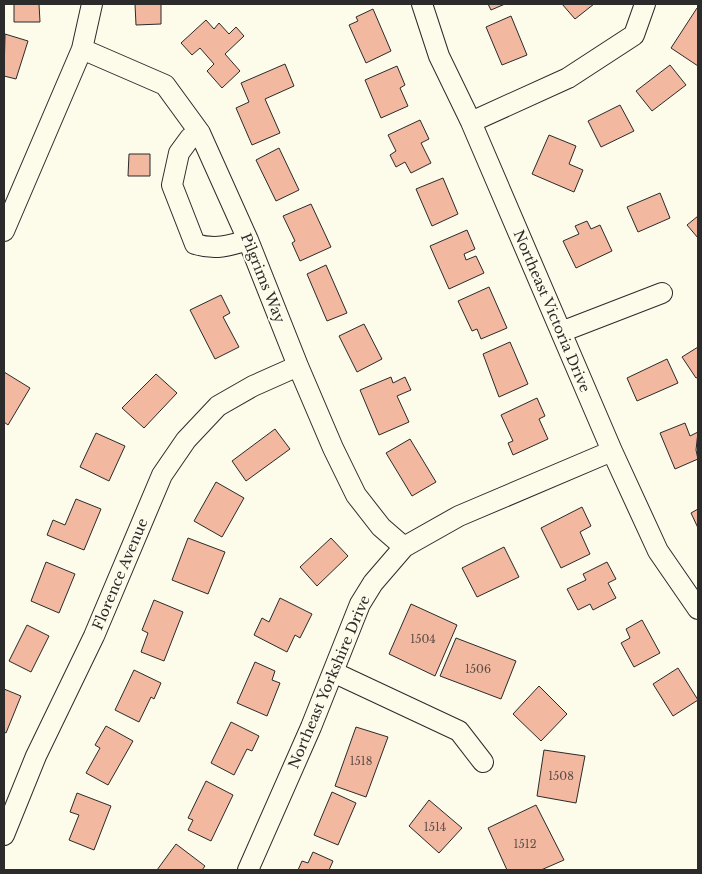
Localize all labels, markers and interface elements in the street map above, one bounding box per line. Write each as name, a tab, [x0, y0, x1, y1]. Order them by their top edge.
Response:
street label: Northeast Victoria Drive	[510, 227, 594, 395]
street label: Pilgrims Way	[237, 230, 289, 326]
street label: Florence Avenue	[88, 515, 152, 633]
street label: Northeast Yorkshire Drive	[284, 593, 374, 771]
house number: 1504	[410, 632, 436, 646]
house number: 1506	[465, 662, 491, 676]
house number: 1518	[350, 754, 372, 768]
house number: 1508	[548, 769, 574, 783]
house number: 1514	[424, 820, 446, 834]
house number: 1512	[514, 837, 537, 851]

